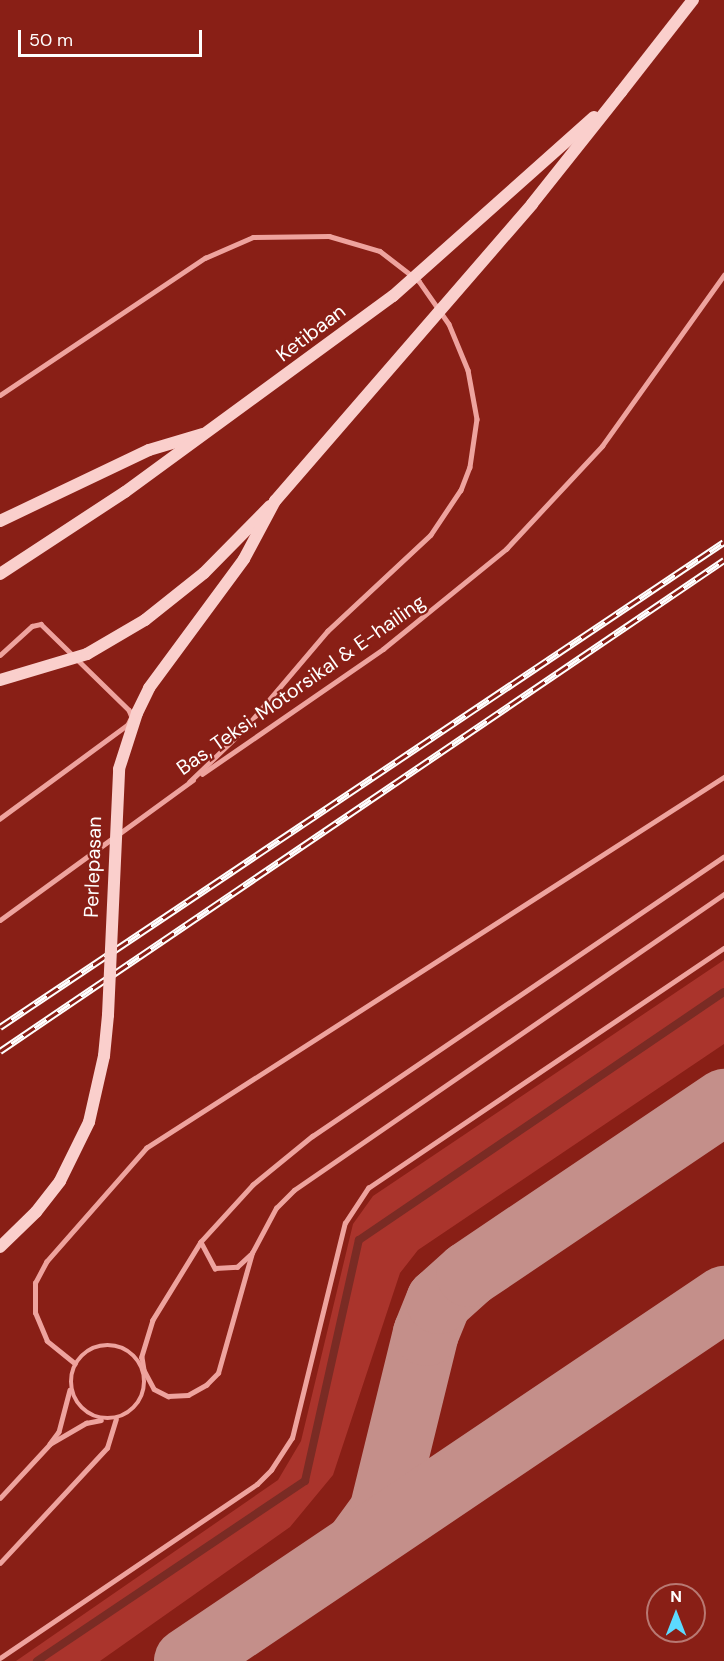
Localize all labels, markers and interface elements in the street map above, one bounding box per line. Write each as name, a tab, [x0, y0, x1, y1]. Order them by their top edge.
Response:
scale bar	[21, 18, 206, 56]
text: 50 m	[29, 28, 73, 52]
street label: Ketibaan	[272, 299, 350, 367]
street label: Bas, Teksi, Motorsikal & E-hailing	[172, 590, 430, 780]
street label: Perlepasan	[79, 816, 107, 918]
north arrow	[646, 1583, 706, 1643]
text: N	[670, 1586, 682, 1607]

